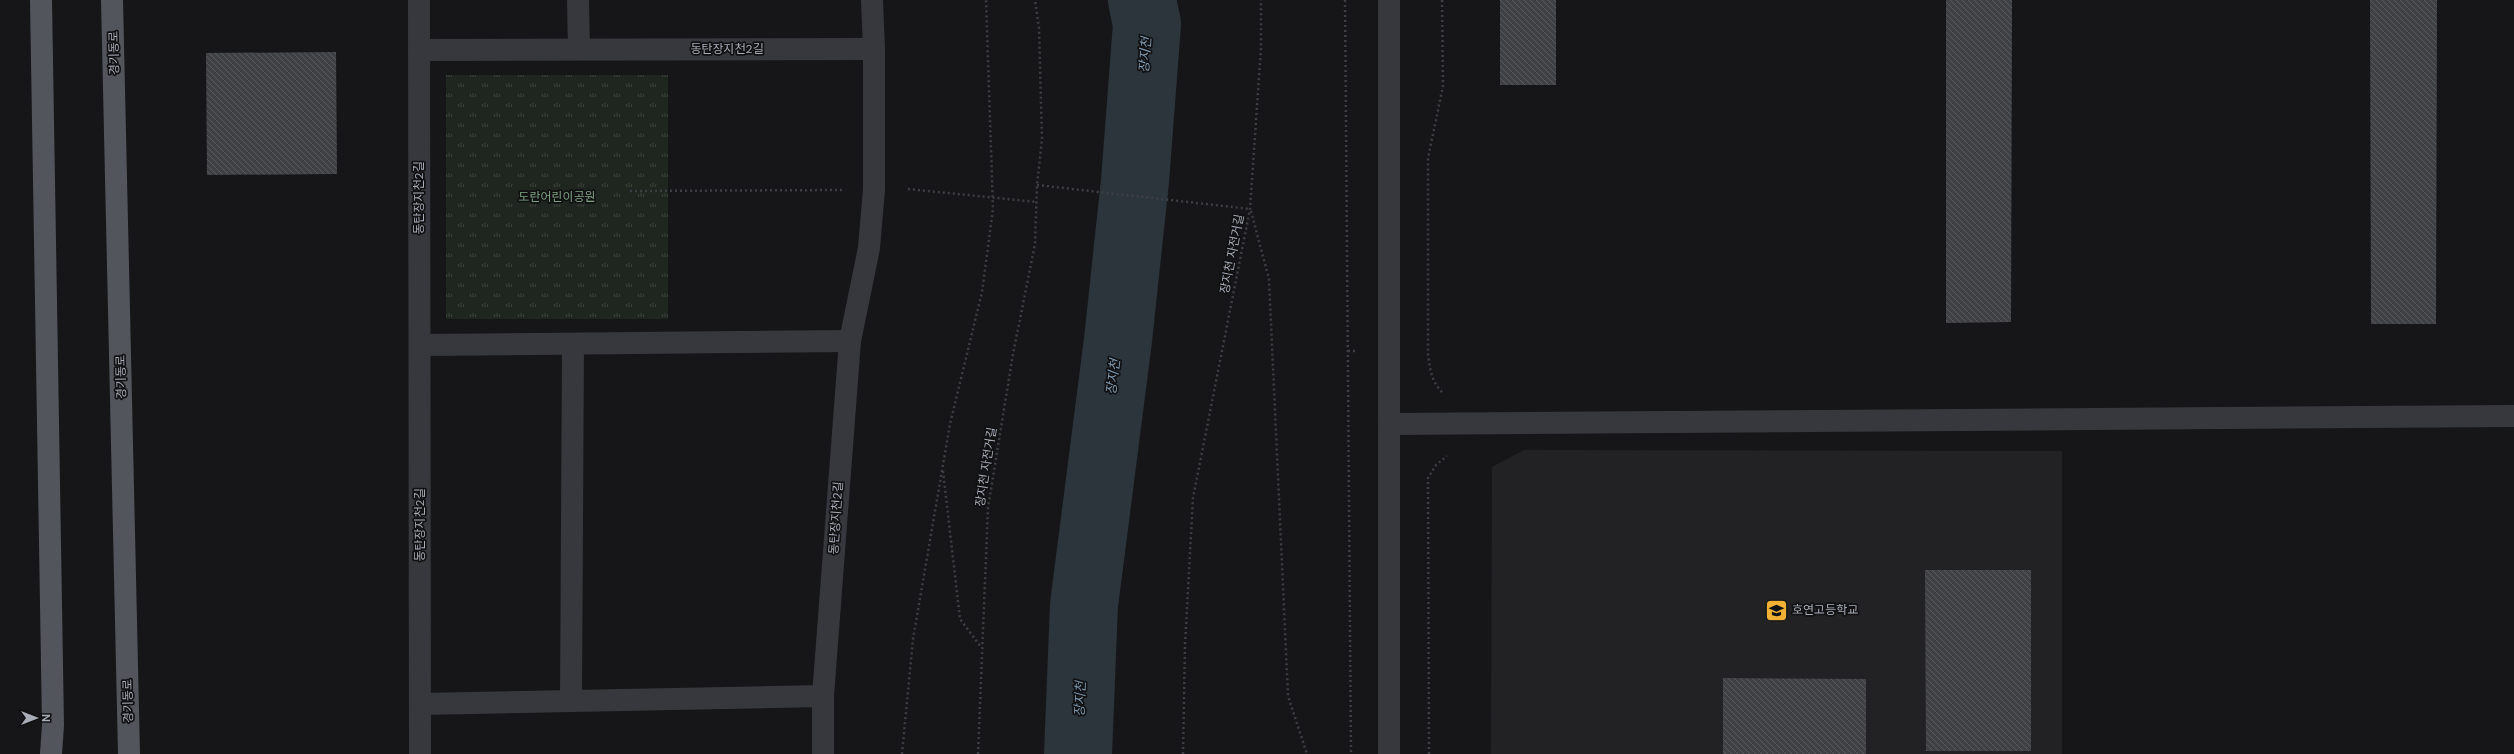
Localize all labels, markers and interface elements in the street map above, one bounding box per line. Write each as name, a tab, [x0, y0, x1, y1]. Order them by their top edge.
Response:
street label: 경기동로	[106, 31, 122, 75]
water label: 장지천	[1135, 35, 1155, 73]
street label: 동탄장지천2길	[690, 41, 764, 57]
street label: 동탄장지천2길	[411, 161, 427, 235]
park label: 도란어린이공원	[518, 189, 596, 205]
street label: 장지천 자전거길	[1216, 213, 1248, 295]
street label: 경기동로	[113, 355, 129, 399]
water label: 장지천	[1102, 357, 1124, 396]
street label: 장지천 자전거길	[972, 426, 1000, 508]
street label: 동탄장지천2길	[825, 481, 847, 555]
street label: 동탄장지천2길	[412, 488, 428, 562]
school or university icon: 호연고등학교	[1764, 597, 1790, 623]
place label: 호연고등학교	[1792, 602, 1858, 618]
street label: 경기동로	[120, 679, 136, 723]
water label: 장지천	[1071, 680, 1089, 717]
north arrow	[16, 698, 56, 738]
text: N	[39, 714, 53, 722]

